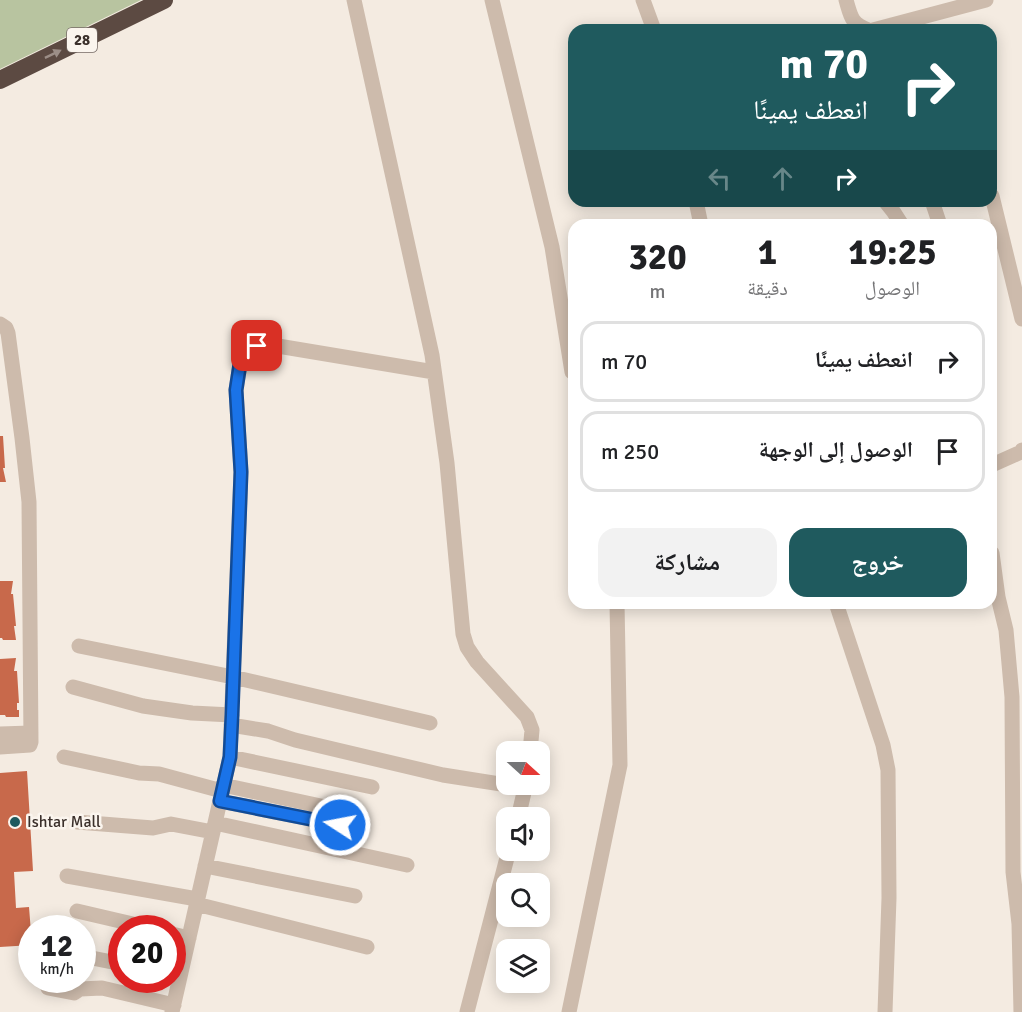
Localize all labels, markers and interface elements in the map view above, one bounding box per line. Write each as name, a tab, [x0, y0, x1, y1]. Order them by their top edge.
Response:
road number: 28	[67, 28, 97, 52]
text: 70 m	[779, 39, 868, 90]
icon: right	[889, 48, 967, 126]
one-way arrow	[44, 50, 61, 59]
text: انعطف يمينًا	[753, 94, 868, 127]
icon: left	[703, 162, 736, 195]
icon: ahead	[766, 162, 799, 195]
icon: right	[829, 162, 862, 195]
text: 1	[758, 230, 777, 275]
text: 19:25	[848, 230, 937, 275]
text: 320	[628, 235, 687, 280]
text: دقيقة	[747, 276, 788, 301]
text: الوصول	[865, 276, 920, 301]
text: m	[650, 279, 666, 304]
pin	[231, 320, 282, 371]
icon: arrive	[240, 329, 273, 362]
icon: right	[931, 345, 964, 378]
text: انعطف يمينًا	[815, 346, 913, 373]
text: 70 m	[601, 348, 647, 375]
icon: arrive	[931, 435, 964, 468]
text: الوصول إلى الوجهة	[759, 436, 913, 463]
text: 250 m	[601, 438, 659, 465]
button: مشاركة	[598, 528, 777, 597]
button: خروج	[789, 528, 967, 597]
north arrow	[496, 741, 550, 795]
map controls	[496, 741, 550, 993]
position arrow	[308, 793, 372, 857]
button: sound	[496, 807, 550, 861]
place label: Ishtar Mall	[27, 812, 101, 832]
marker: Ishtar Mall	[8, 815, 22, 829]
button: search	[496, 873, 550, 927]
speed limit sign: 20	[108, 915, 186, 993]
text: 12	[41, 928, 73, 965]
button: layers	[496, 939, 550, 993]
text: km/h	[40, 960, 74, 978]

